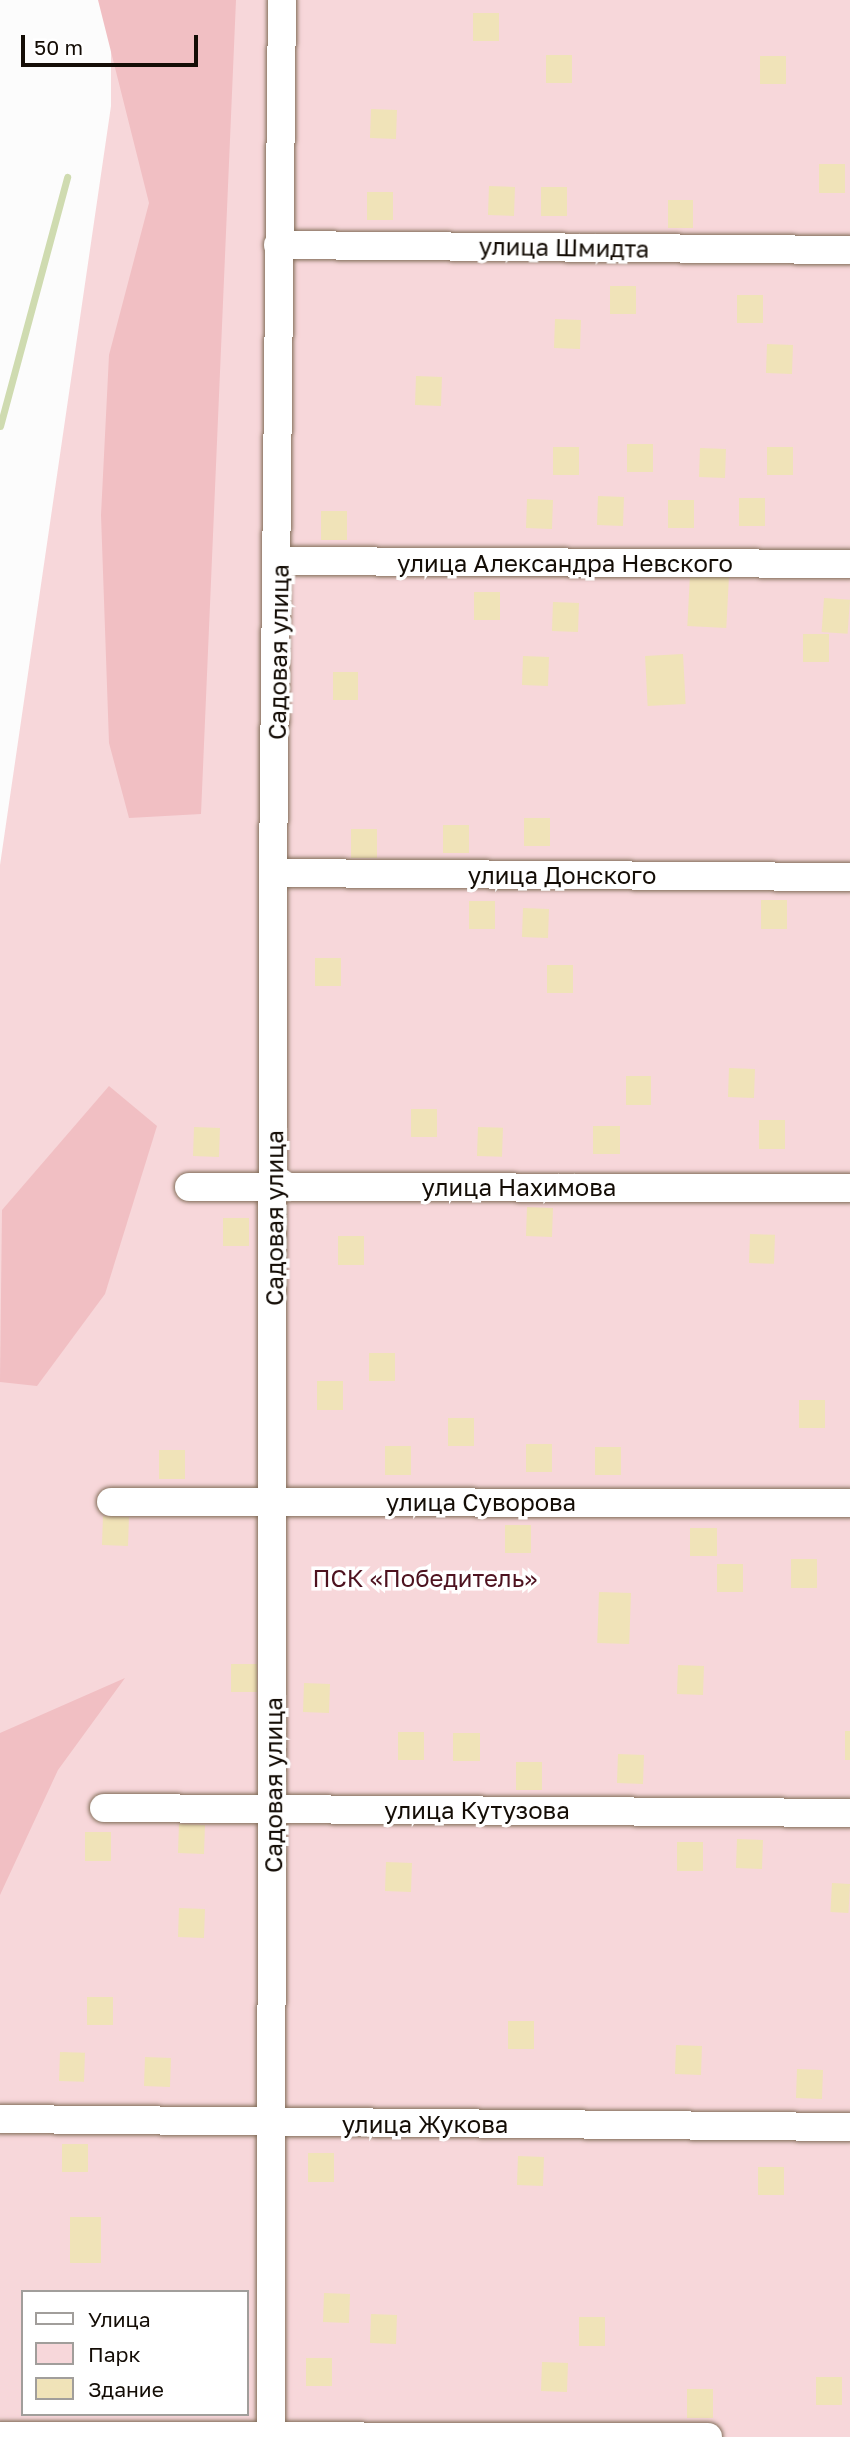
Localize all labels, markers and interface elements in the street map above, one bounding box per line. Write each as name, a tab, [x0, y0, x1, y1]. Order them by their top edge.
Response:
scale bar	[24, 21, 201, 65]
text: 50 m	[34, 34, 83, 60]
street label: улица Шмидта	[478, 231, 650, 263]
street label: улица Александра Невского	[397, 549, 733, 577]
street label: Садовая улица	[262, 564, 294, 740]
street label: улица Донского	[468, 861, 656, 889]
street label: Садовая улица	[260, 1130, 288, 1306]
street label: улица Нахимова	[422, 1173, 616, 1201]
street label: улица Суворова	[386, 1488, 576, 1516]
park label: ПСК «Победитель»	[313, 1564, 537, 1592]
street label: Садовая улица	[259, 1697, 287, 1873]
street label: улица Кутузова	[384, 1796, 570, 1824]
street label: улица Жукова	[342, 2110, 508, 2138]
legend	[21, 2290, 248, 2416]
text: Улица	[88, 2306, 151, 2332]
text: Парк	[88, 2341, 141, 2367]
text: Здание	[88, 2376, 164, 2402]

